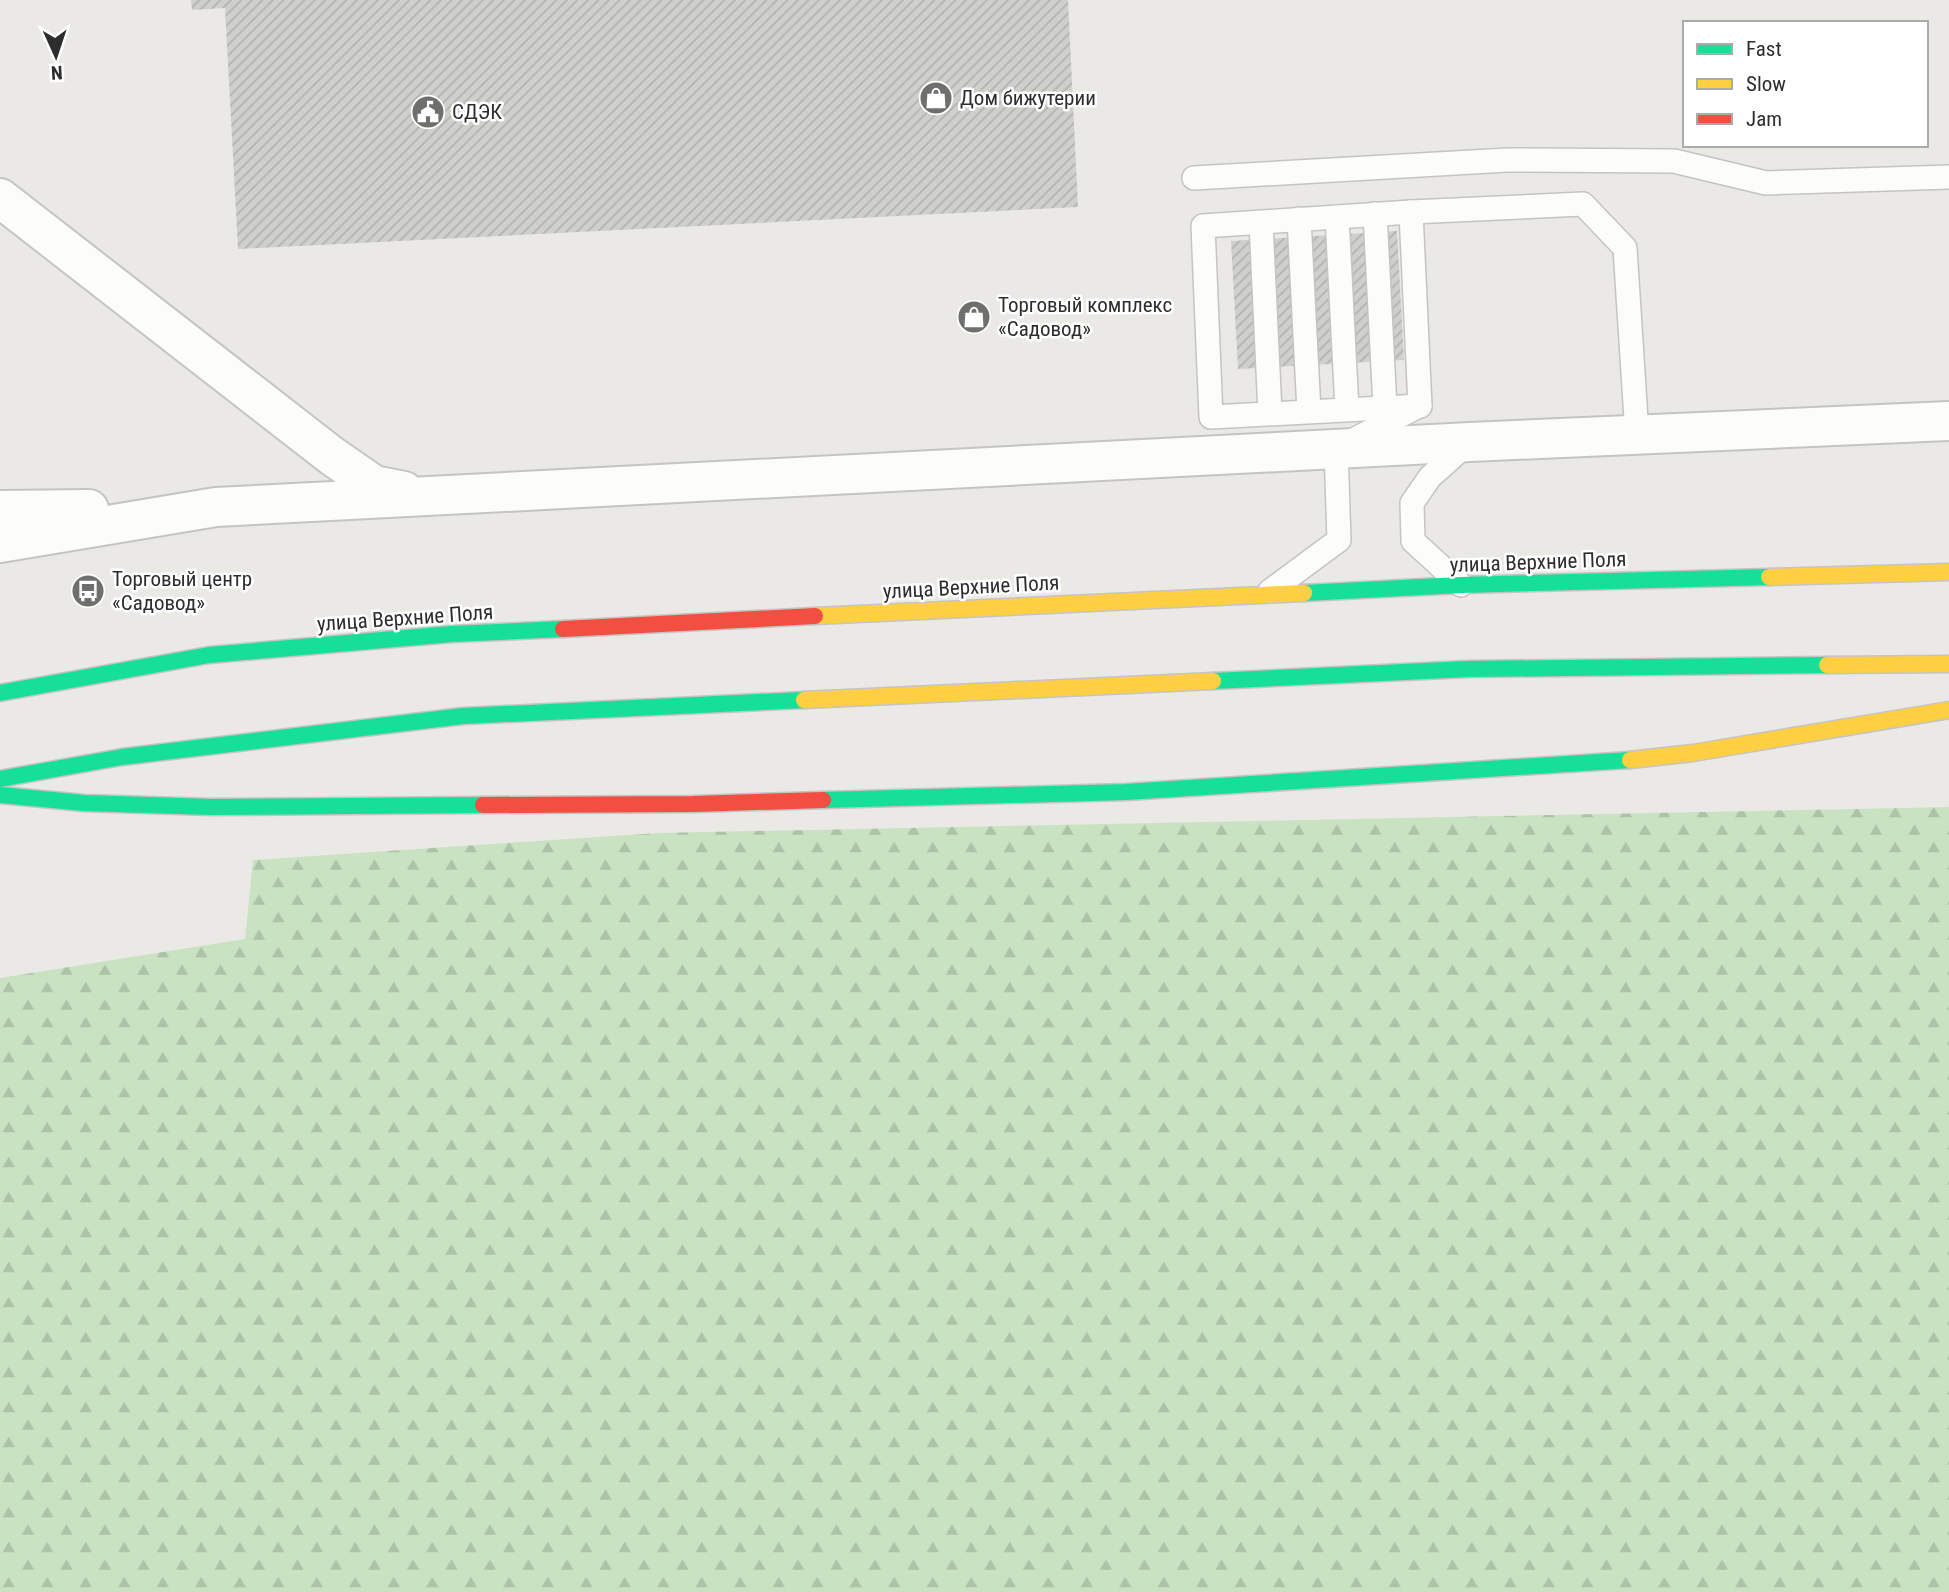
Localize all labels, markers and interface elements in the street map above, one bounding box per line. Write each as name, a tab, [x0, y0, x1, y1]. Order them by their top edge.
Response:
north arrow	[21, 21, 91, 91]
legend	[1683, 21, 1928, 147]
text: Fast	[1746, 37, 1782, 61]
text: N	[50, 61, 63, 84]
text: Slow	[1746, 72, 1786, 96]
shop icon: Дом бижутерии	[917, 79, 955, 117]
place label: Дом бижутерии	[960, 86, 1096, 110]
public building icon: СДЭК	[409, 93, 447, 131]
place label: СДЭК	[452, 100, 502, 124]
text: Jam	[1746, 107, 1782, 131]
place label: Торговый комплекс «Садовод»	[998, 293, 1172, 341]
shop icon: Торговый комплекс «Садовод»	[955, 298, 993, 336]
street label: улица Верхние Поля	[1449, 547, 1627, 577]
place label: Торговый центр «Садовод»	[112, 567, 252, 615]
street label: улица Верхние Поля	[882, 570, 1060, 604]
bus stop icon: Торговый центр «Садовод»	[69, 572, 107, 610]
street label: улица Верхние Поля	[316, 600, 494, 636]

